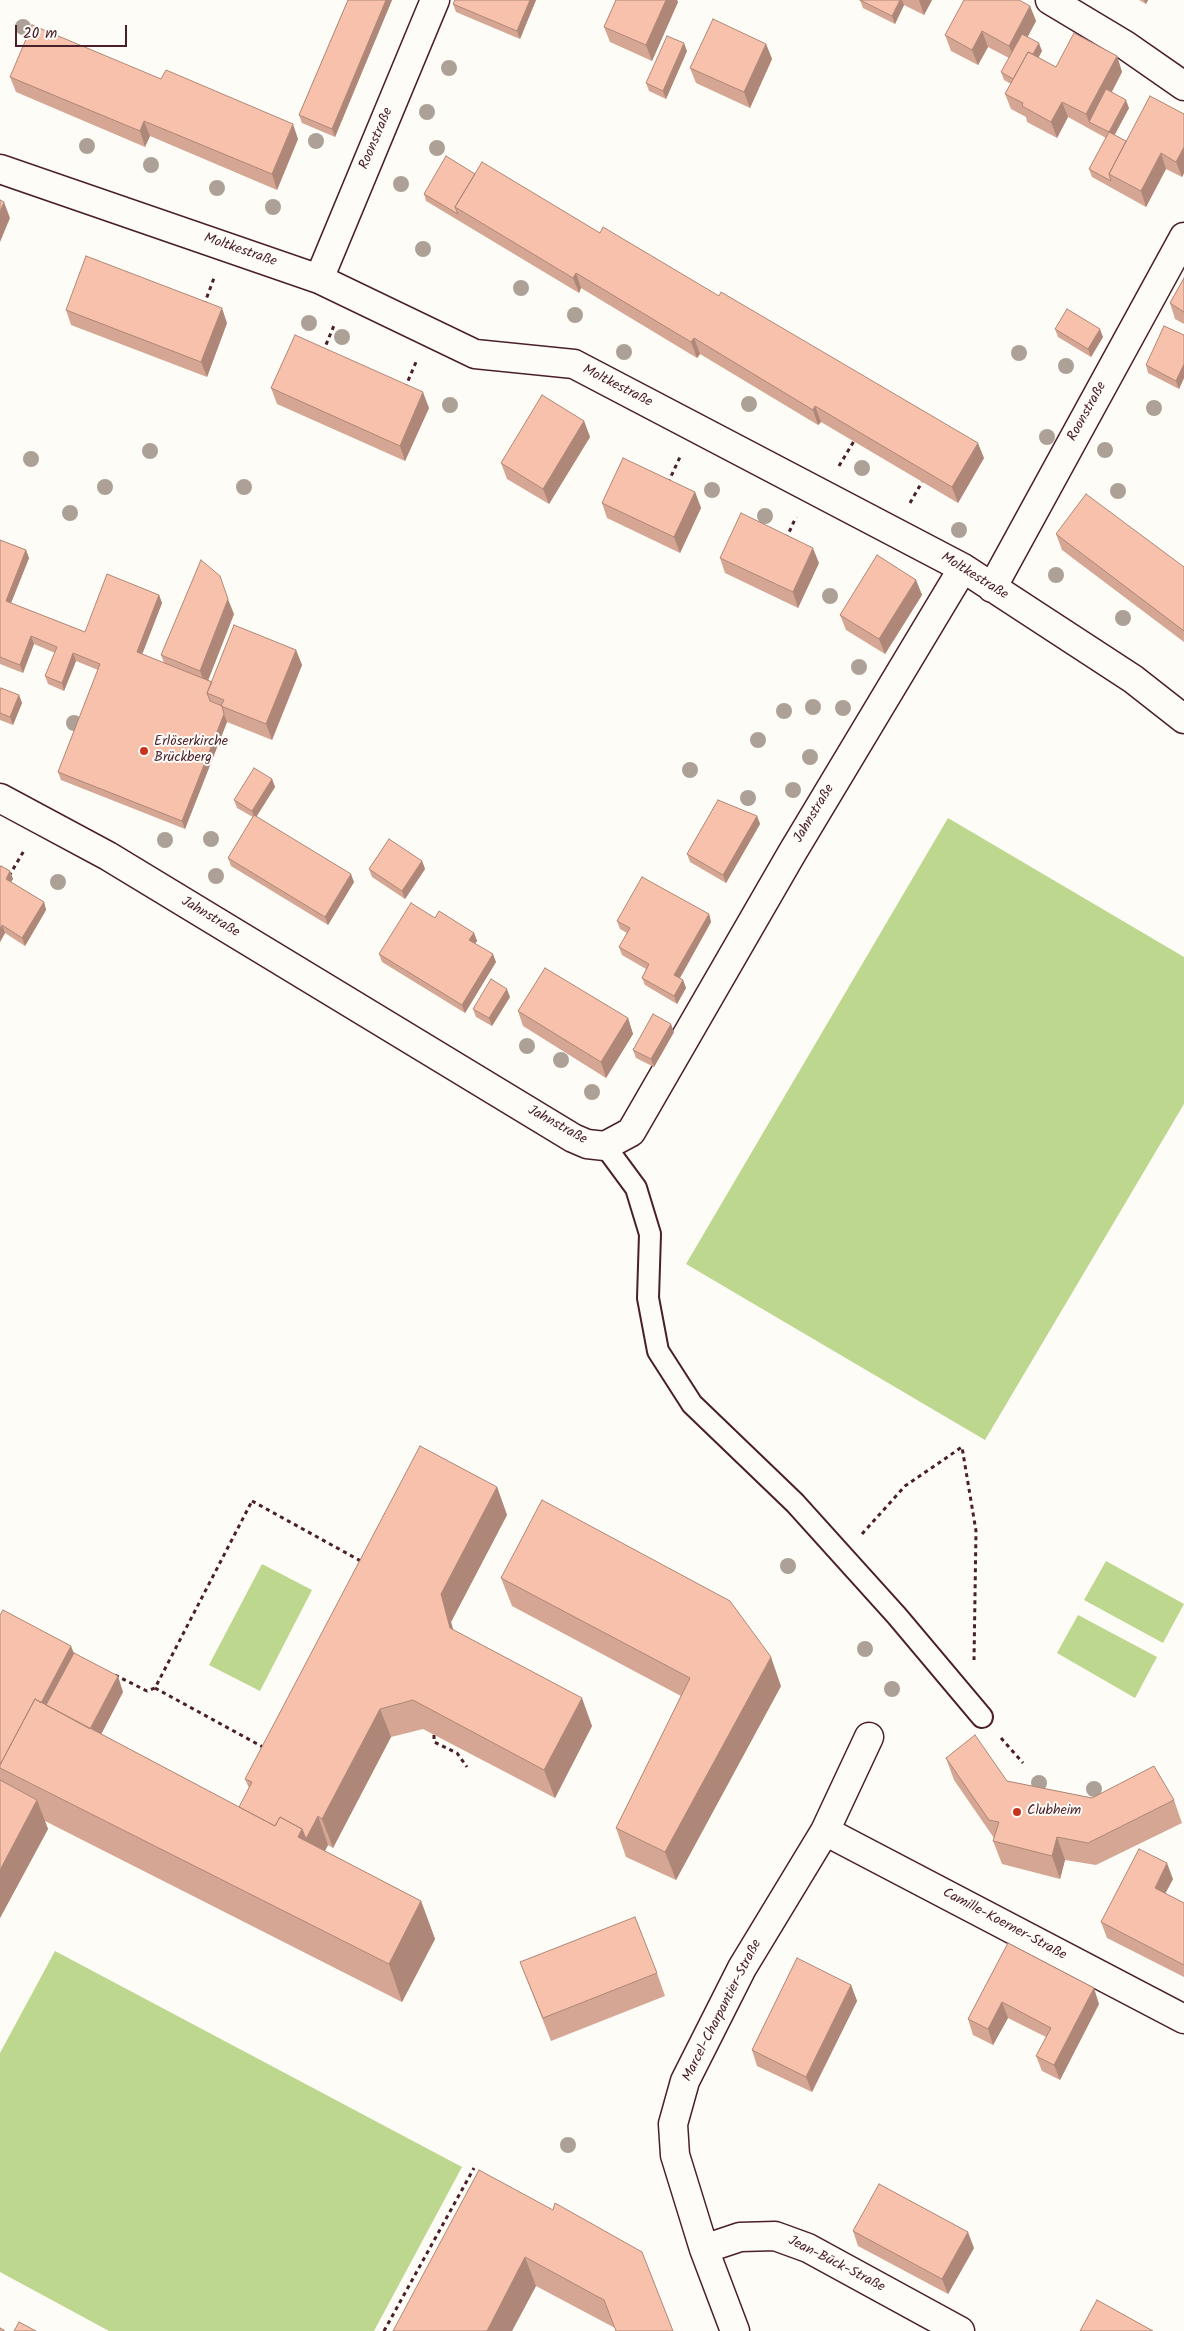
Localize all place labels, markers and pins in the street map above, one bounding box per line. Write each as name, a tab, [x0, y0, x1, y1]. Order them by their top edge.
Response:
place label: Erlöserkirche Brückberg	[154, 735, 228, 768]
marker: Erlöserkirche Brückberg	[138, 745, 150, 757]
place label: Clubheim	[1027, 1804, 1081, 1820]
marker: Clubheim	[1011, 1806, 1023, 1818]

